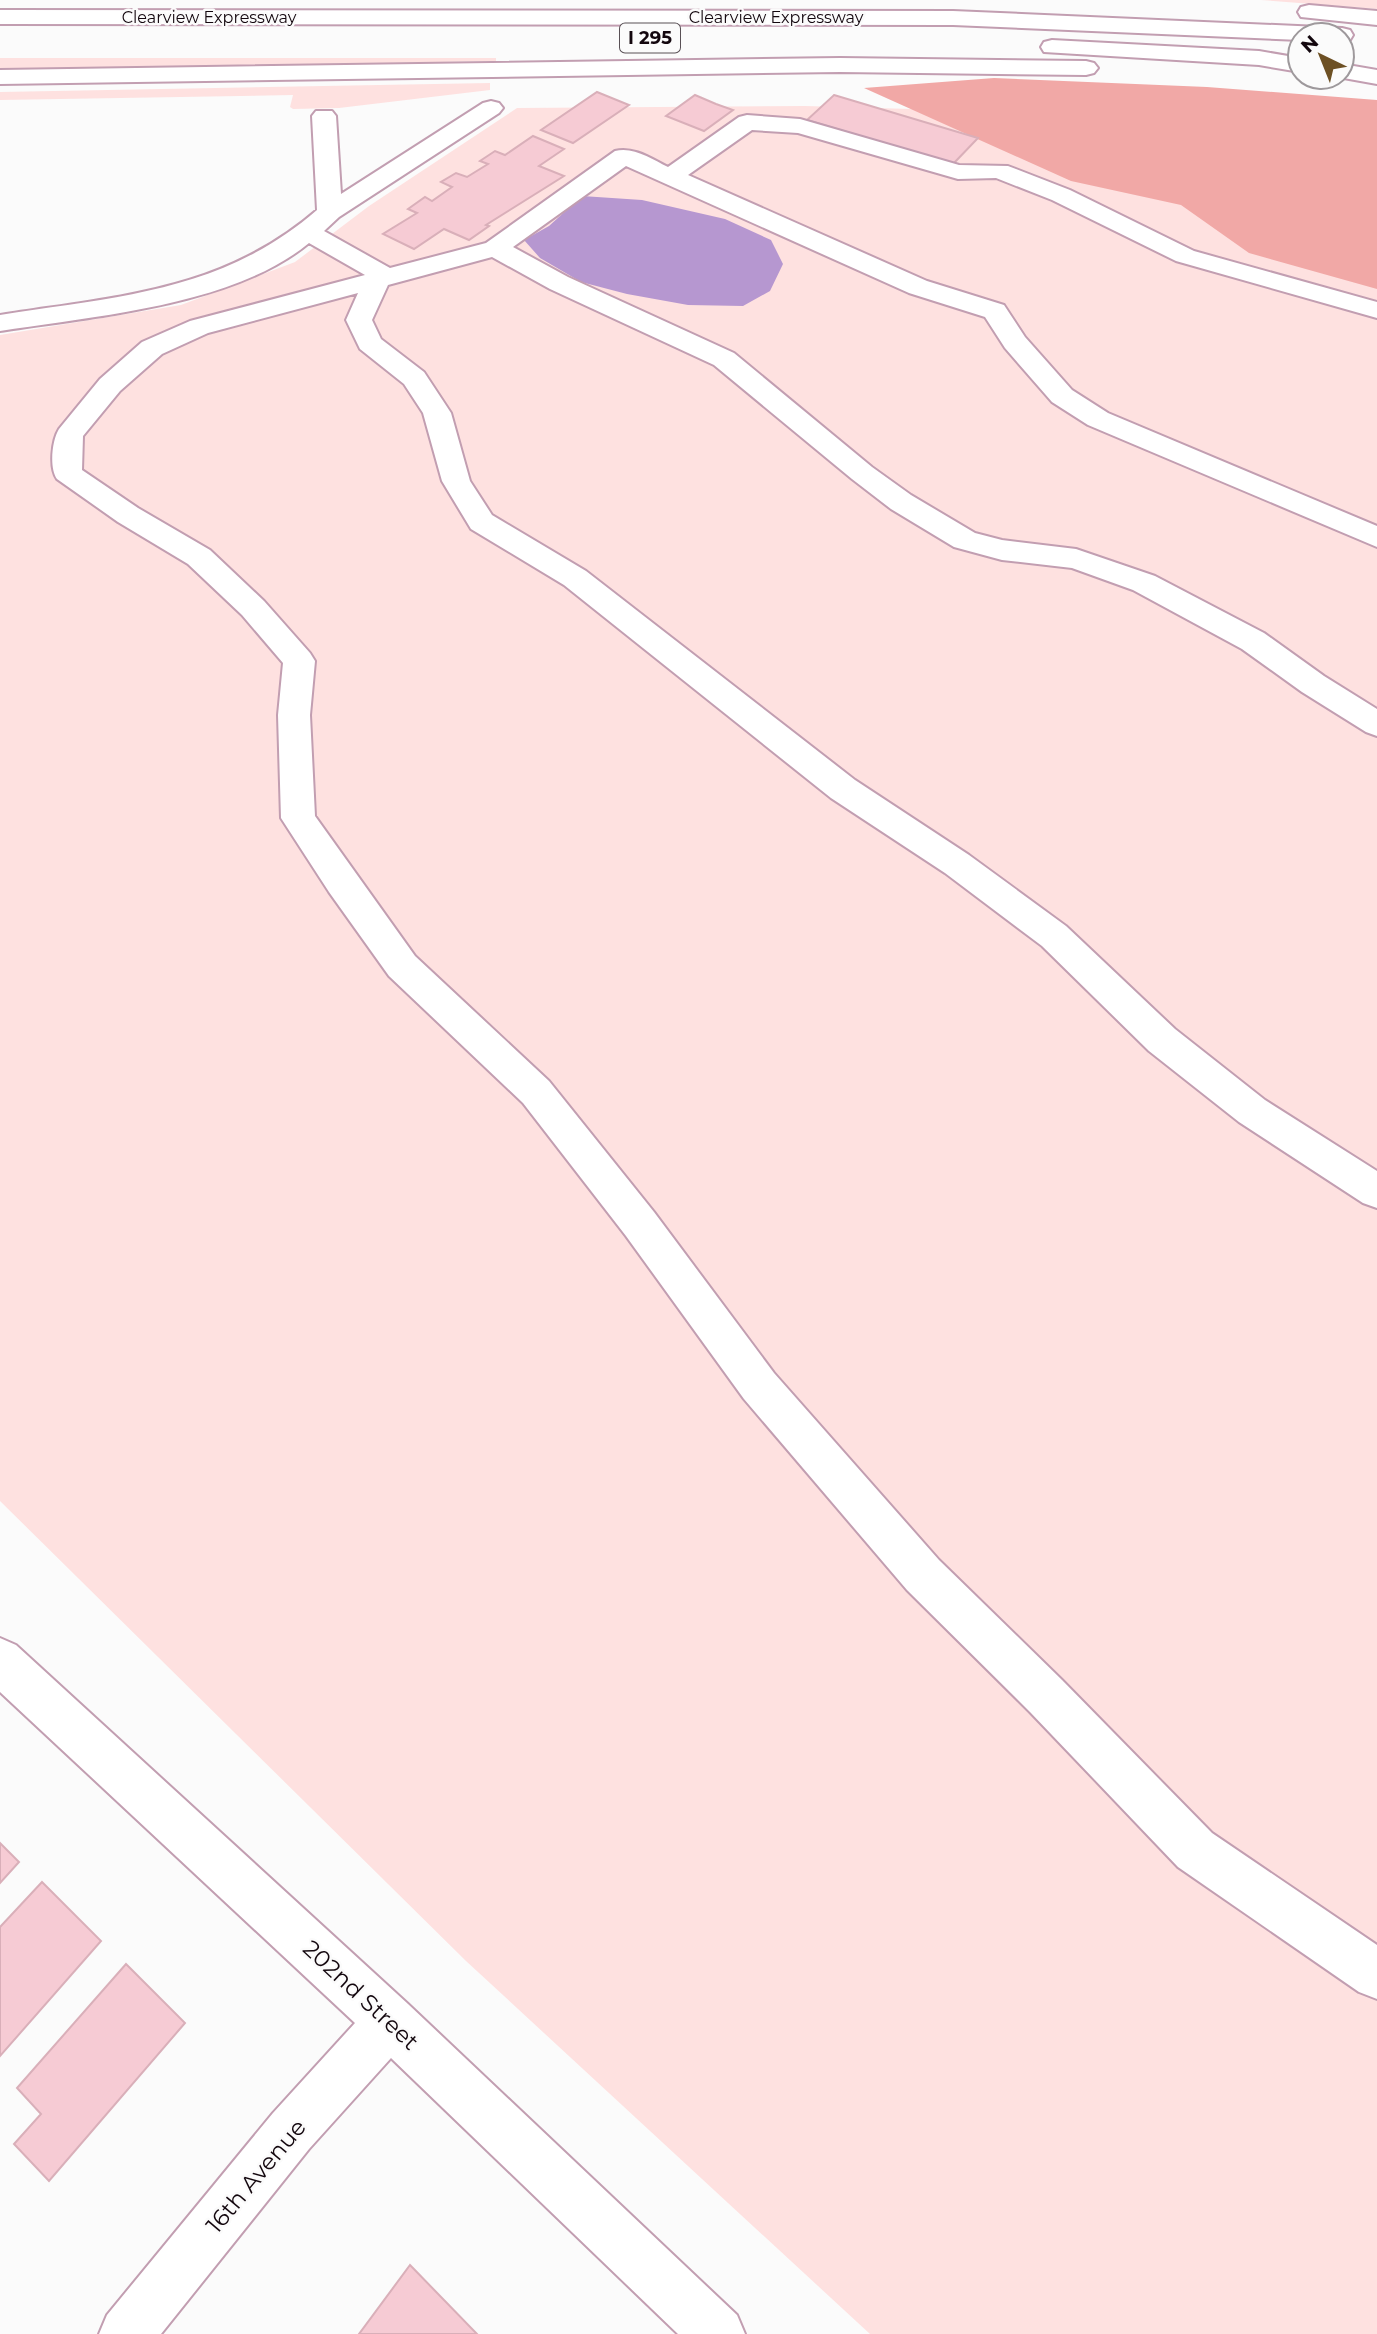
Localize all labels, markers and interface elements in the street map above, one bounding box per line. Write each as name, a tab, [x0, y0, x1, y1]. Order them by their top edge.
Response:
street label: Clearview Expressway	[122, 8, 297, 27]
street label: Clearview Expressway	[689, 8, 864, 27]
north arrow	[1286, 21, 1356, 91]
road number: I 295	[620, 24, 680, 52]
text: N	[1296, 30, 1323, 58]
street label: 202nd Street	[297, 1934, 425, 2056]
street label: 16th Avenue	[200, 2113, 312, 2239]

